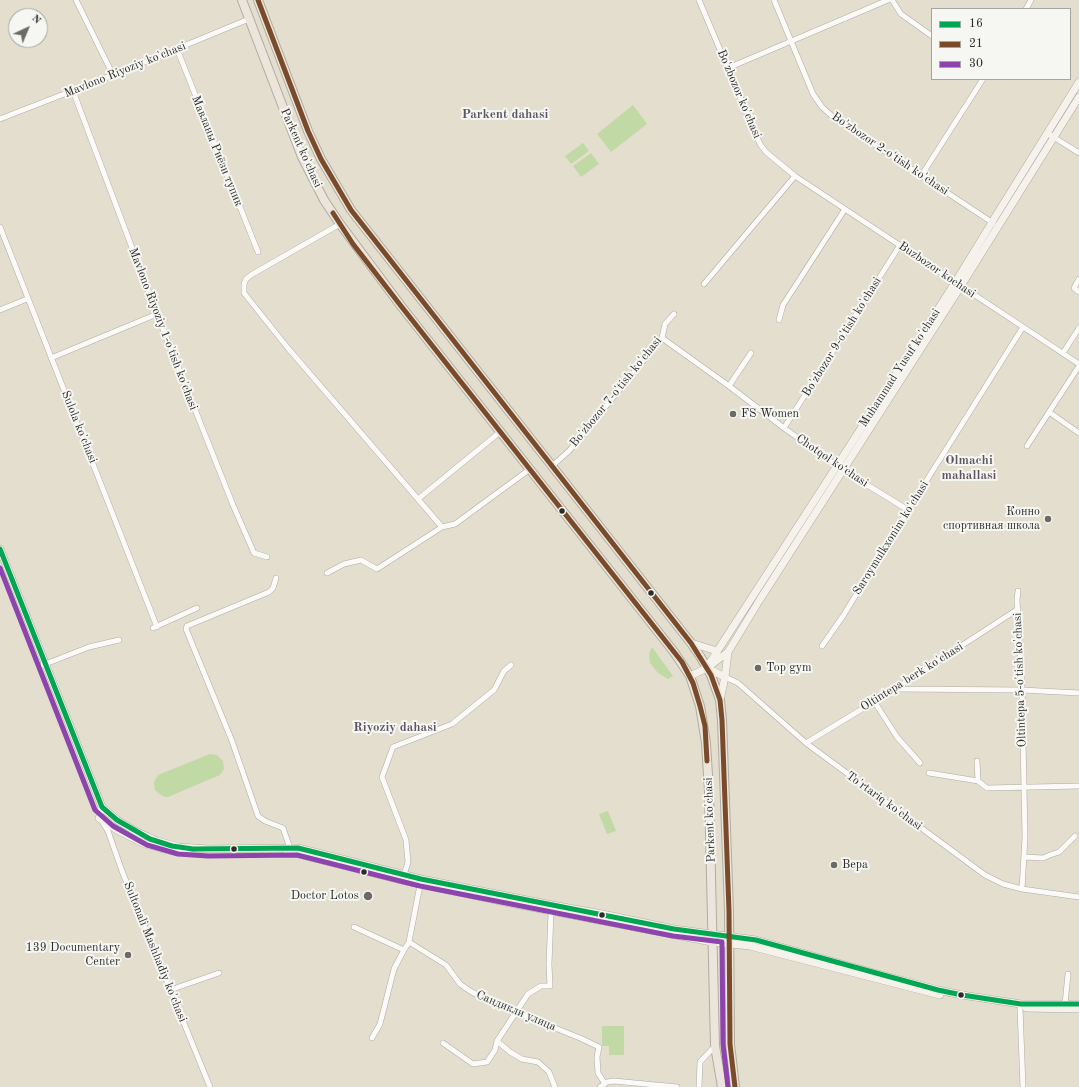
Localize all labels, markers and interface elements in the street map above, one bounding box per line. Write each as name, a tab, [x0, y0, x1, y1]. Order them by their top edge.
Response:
north arrow	[8, 8, 48, 48]
legend	[931, 8, 1071, 80]
text: N	[29, 13, 43, 27]
text: 16	[969, 18, 983, 30]
text: 21	[969, 38, 983, 50]
street label: Mavlono Riyoziy ko'chasi	[62, 39, 188, 101]
street label: Bo'zbozor ko'chasi	[714, 47, 764, 141]
text: 30	[969, 58, 983, 70]
street label: Мавланы Риёзи тупик	[188, 94, 246, 208]
street label: Parkent ko'chasi	[277, 106, 325, 190]
district label: Parkent dahasi	[462, 107, 548, 123]
street label: Bo'zbozor 2-o'tish ko'chasi	[829, 109, 951, 199]
street label: Buzbozor kochasi	[896, 239, 978, 301]
street label: Mavlono Riyoziy 1-o'tish ko'chasi	[125, 246, 201, 412]
street label: Bo'zbozor 9-o'tish ko'chasi	[799, 275, 885, 399]
street label: Muhammad Yusuf ko'chasi	[856, 306, 944, 430]
street label: Bo'zbozor 7-o'tish ko'chasi	[567, 334, 665, 450]
street label: Sulola ko'chasi	[58, 389, 100, 465]
place label: FS Women	[741, 407, 799, 421]
marker: FS Women	[728, 409, 738, 419]
street label: Chotqol koʻchasi	[793, 432, 871, 490]
district label: Olmachi mahallasi	[942, 453, 996, 484]
street label: Saroymulkxonim ko'chasi	[850, 478, 932, 598]
place label: Конно спортивная школа	[943, 505, 1040, 533]
unlabelled marker	[557, 506, 567, 516]
marker: Конно спортивная школа	[1043, 514, 1053, 524]
unlabelled marker	[646, 588, 656, 598]
street label: Oltintepa 5-o'tish ko'chasi	[1010, 612, 1030, 748]
street label: Oltintepa berk ko'chasi	[858, 640, 966, 714]
place label: Top gym	[766, 661, 812, 675]
marker: Top gym	[753, 663, 763, 673]
district label: Riyoziy dahasi	[353, 720, 437, 736]
street label: To'rtariq ko'chasi	[843, 769, 925, 833]
street label: Parkent ko'chasi	[701, 777, 719, 863]
unlabelled marker	[229, 844, 239, 854]
place label: Вера	[842, 858, 868, 872]
marker: Вера	[829, 860, 839, 870]
unlabelled marker	[359, 867, 369, 877]
street label: Sultonali Mashhadiy ko'chasi	[120, 880, 190, 1024]
place label: Doctor Lotos	[291, 889, 359, 903]
marker: Doctor Lotos	[362, 890, 374, 902]
unlabelled marker	[597, 910, 607, 920]
place label: 139 Documentary Center	[26, 941, 120, 969]
marker: 139 Documentary Center	[123, 950, 133, 960]
street label: Сандикли улица	[474, 988, 558, 1034]
unlabelled marker	[956, 990, 966, 1000]

